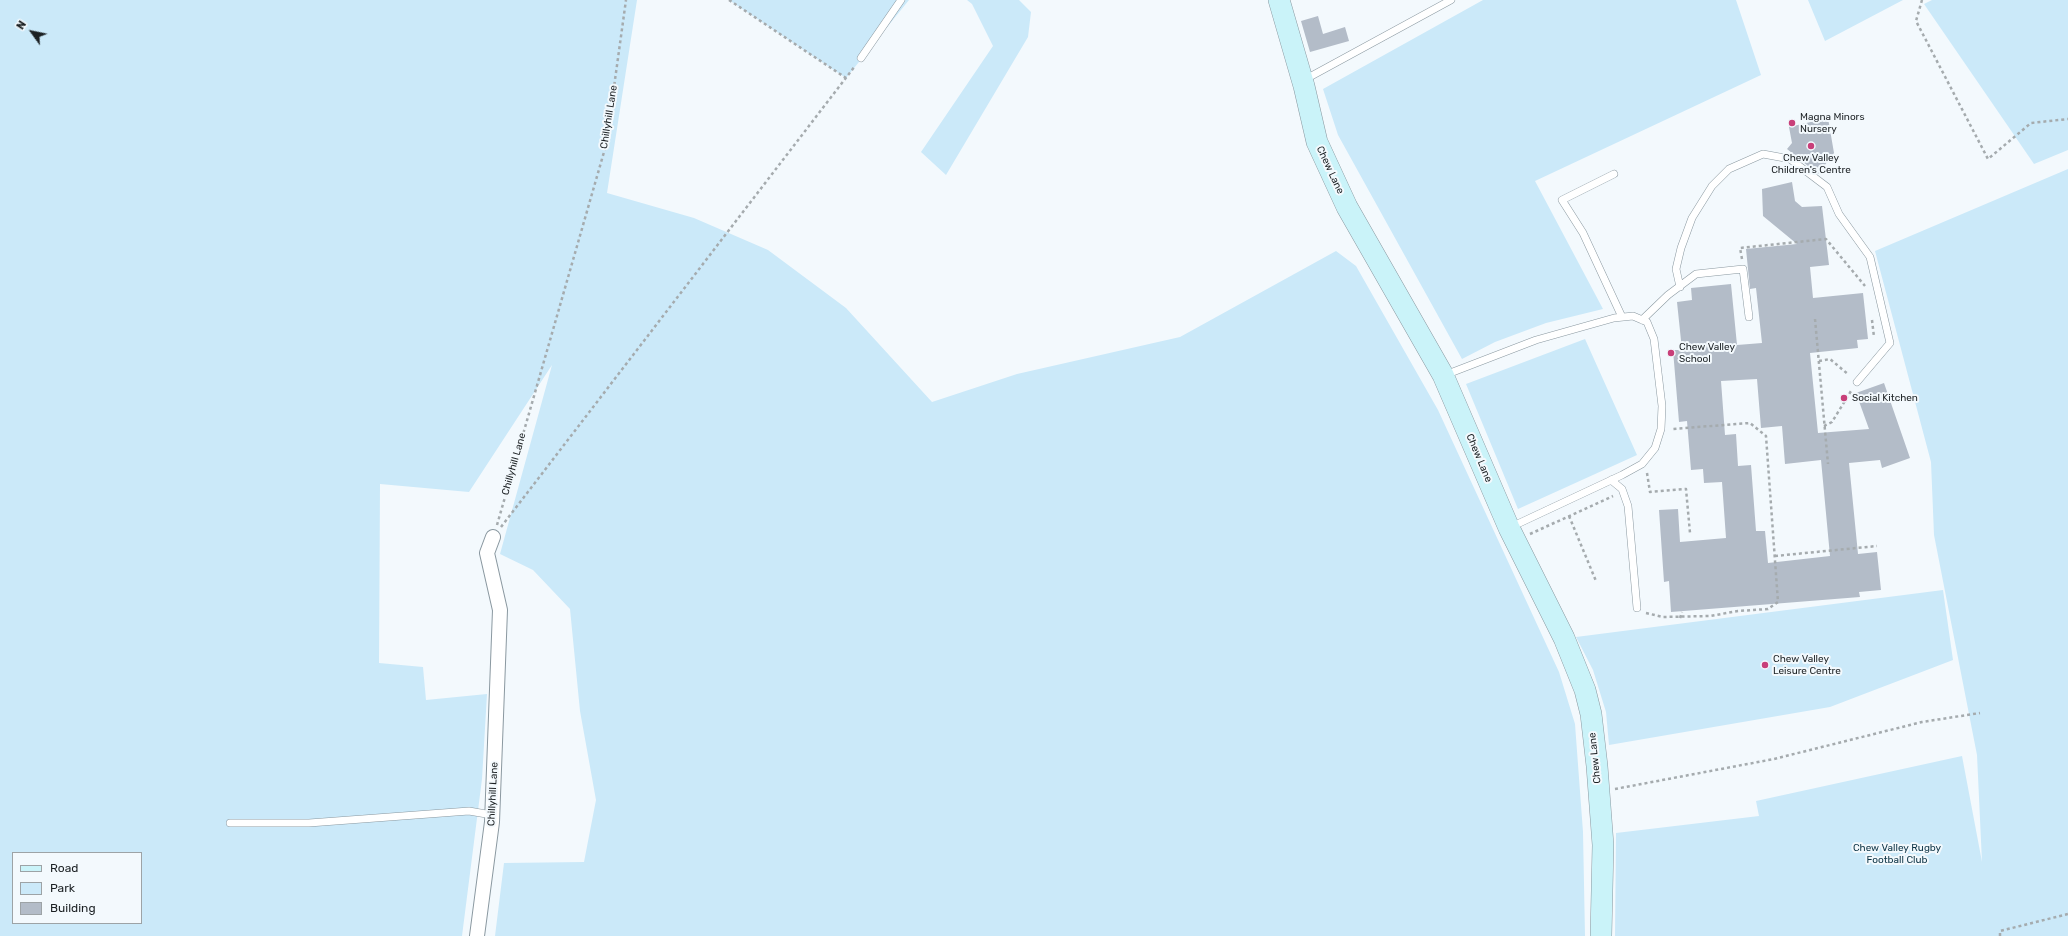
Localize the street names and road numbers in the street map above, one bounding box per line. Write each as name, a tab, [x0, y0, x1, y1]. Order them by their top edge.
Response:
street label: Chillyhill Lane	[598, 84, 620, 150]
street label: Chew Lane	[1314, 144, 1346, 196]
street label: Chillyhill Lane	[499, 431, 529, 497]
street label: Chew Lane	[1463, 432, 1495, 484]
street label: Chew Lane	[1586, 732, 1604, 784]
street label: Chillyhill Lane	[485, 762, 501, 826]

